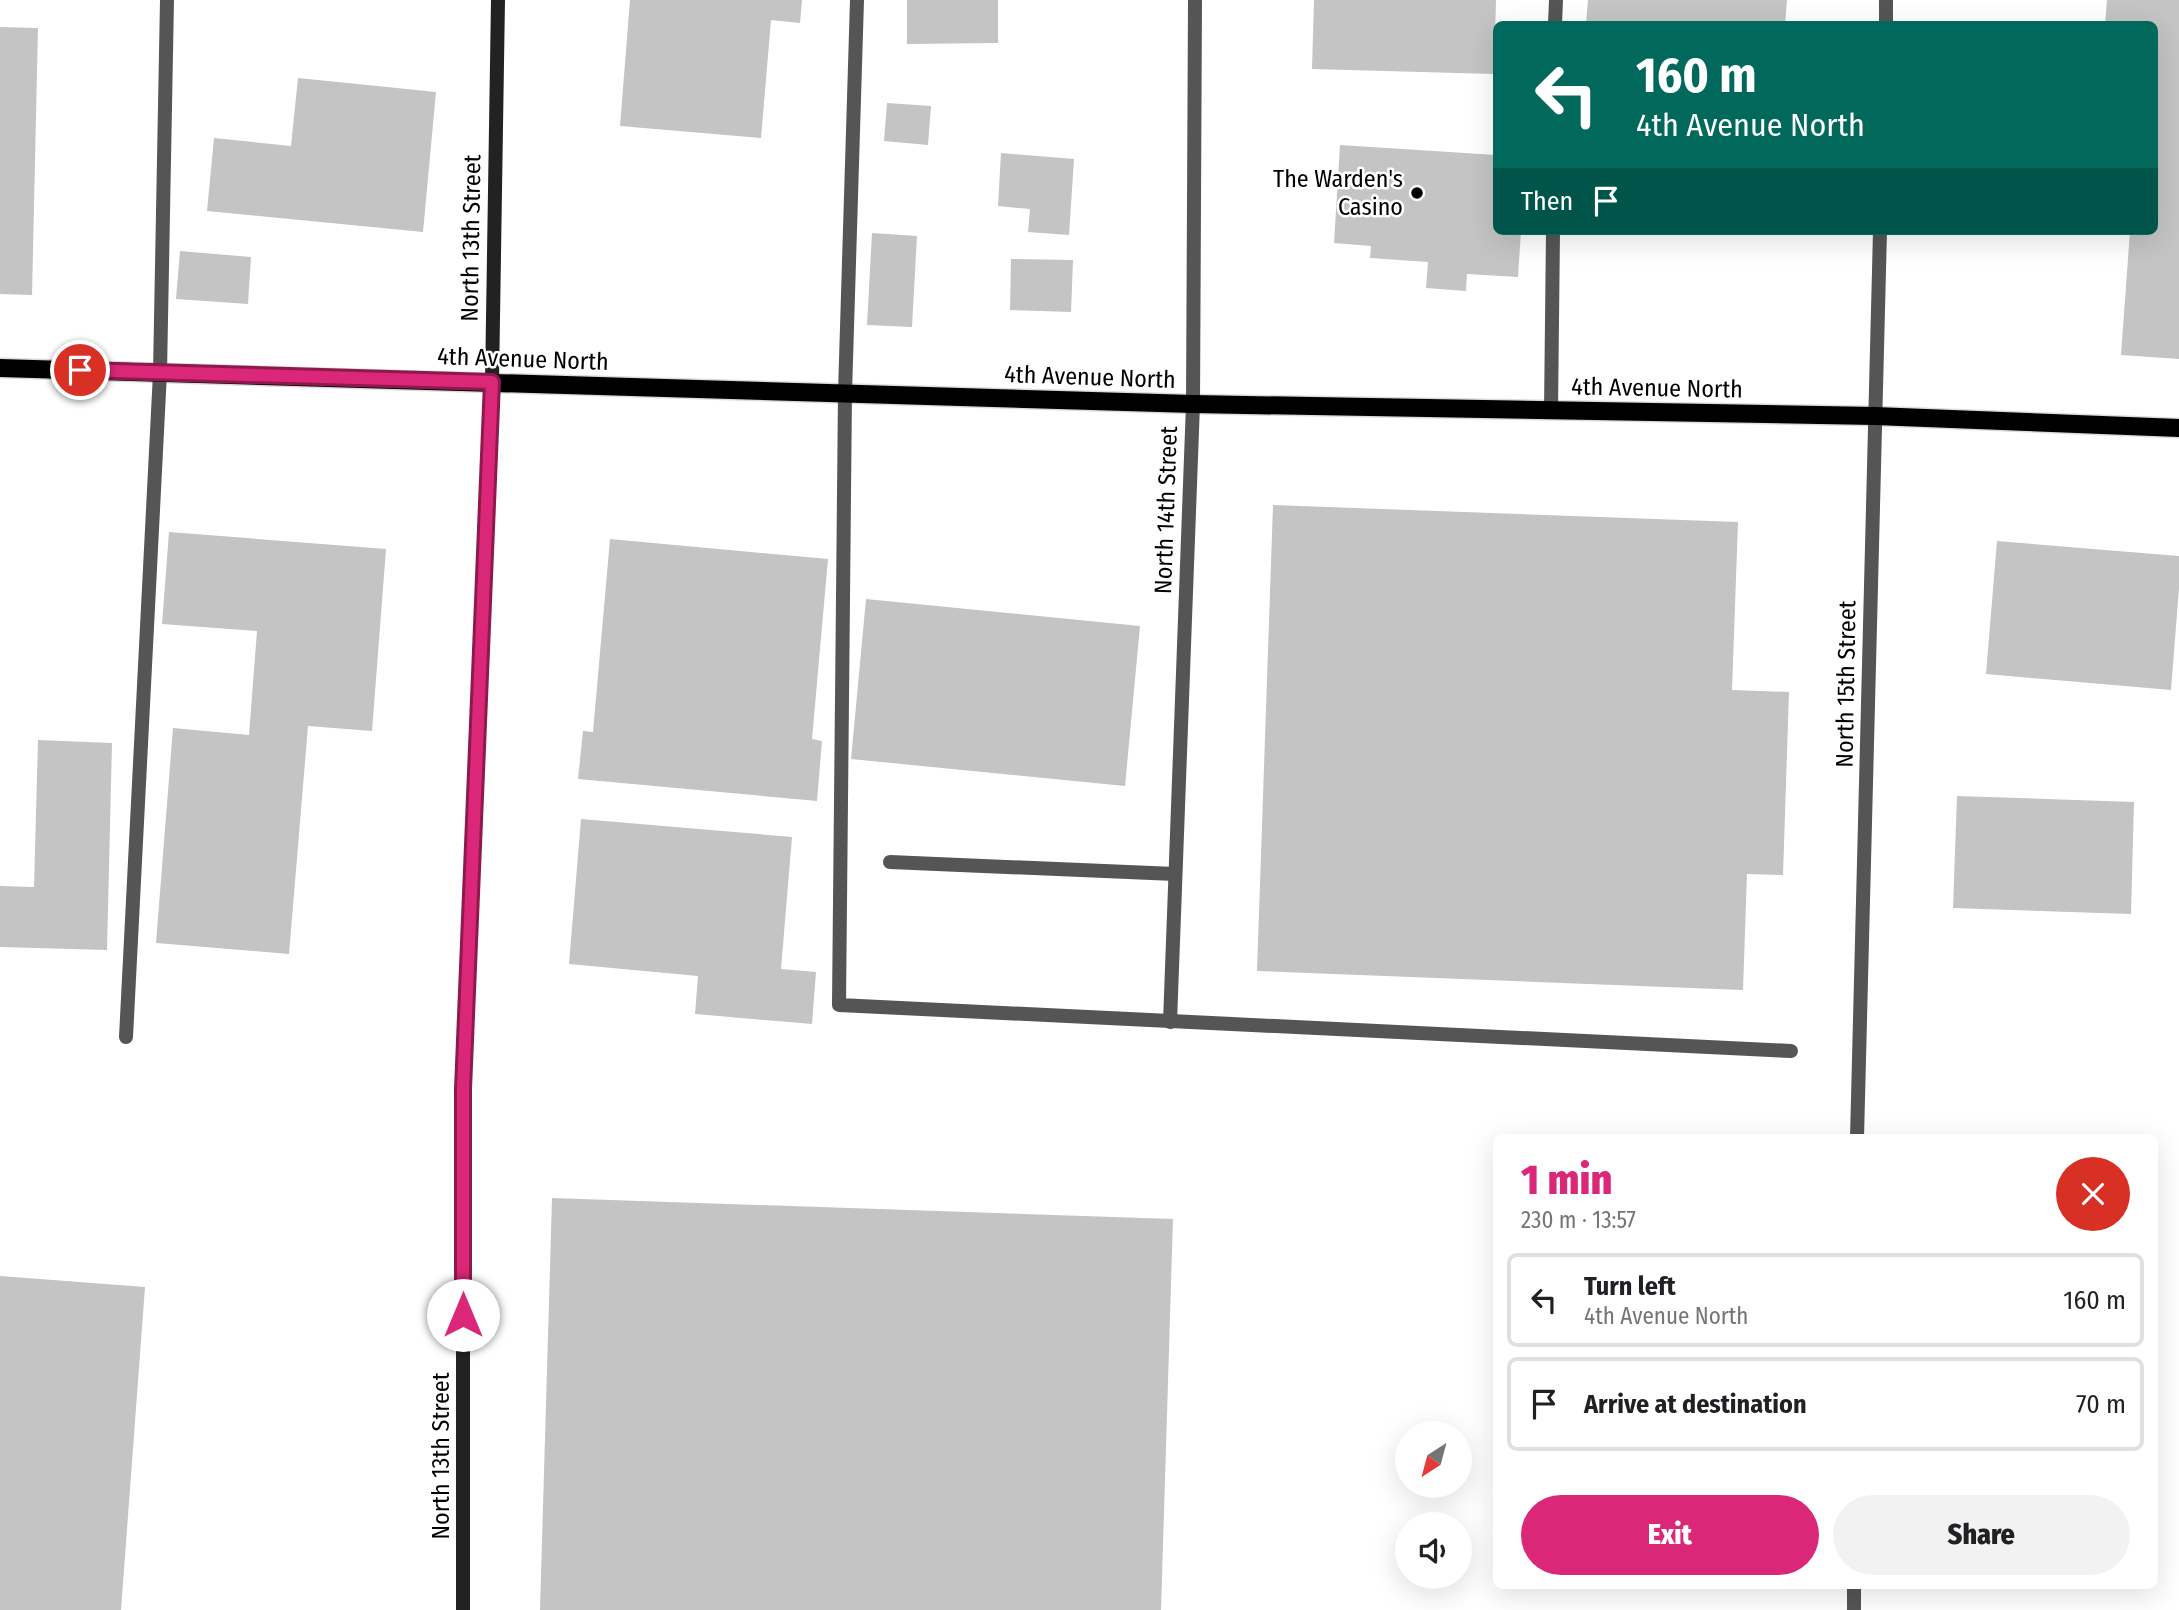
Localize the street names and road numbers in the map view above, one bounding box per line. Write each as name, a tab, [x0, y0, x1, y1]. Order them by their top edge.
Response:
street label: North 13th Street	[456, 154, 486, 322]
street label: 4th Avenue North	[437, 342, 609, 376]
street label: 4th Avenue North	[1004, 360, 1176, 394]
street label: 4th Avenue North	[1571, 373, 1743, 403]
street label: North 14th Street	[1149, 426, 1183, 594]
street label: North 15th Street	[1831, 600, 1861, 768]
street label: North 13th Street	[427, 1372, 455, 1540]

